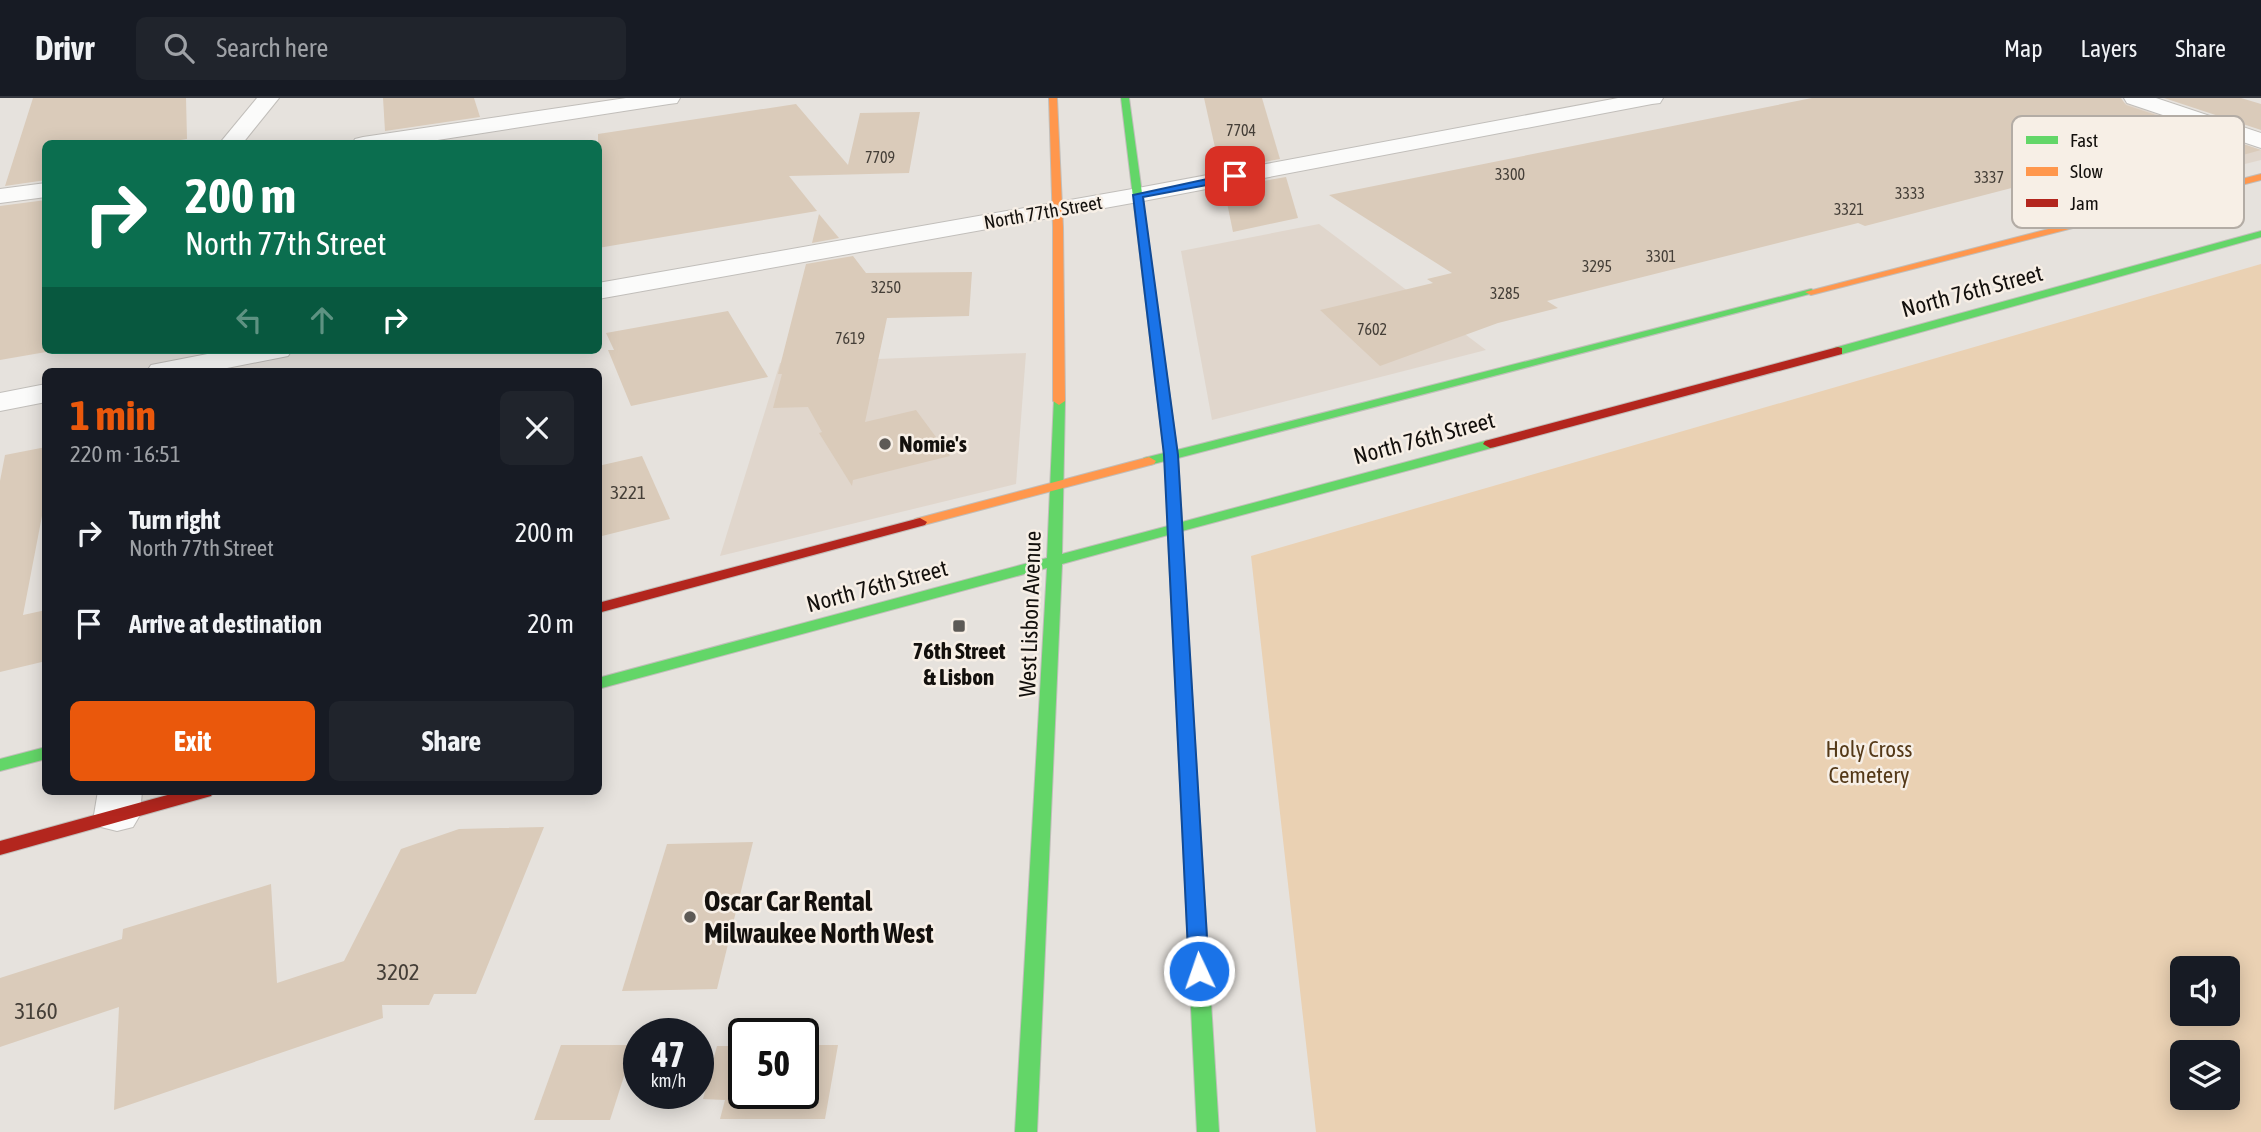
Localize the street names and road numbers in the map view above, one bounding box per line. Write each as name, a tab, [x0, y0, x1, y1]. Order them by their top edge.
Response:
street label: North 77th Street	[982, 191, 1104, 233]
street label: North 76th Street	[1899, 260, 2045, 322]
street label: North 76th Street	[1351, 407, 1497, 469]
street label: West Lisbon Avenue	[1014, 530, 1046, 698]
street label: North 76th Street	[804, 555, 950, 617]

